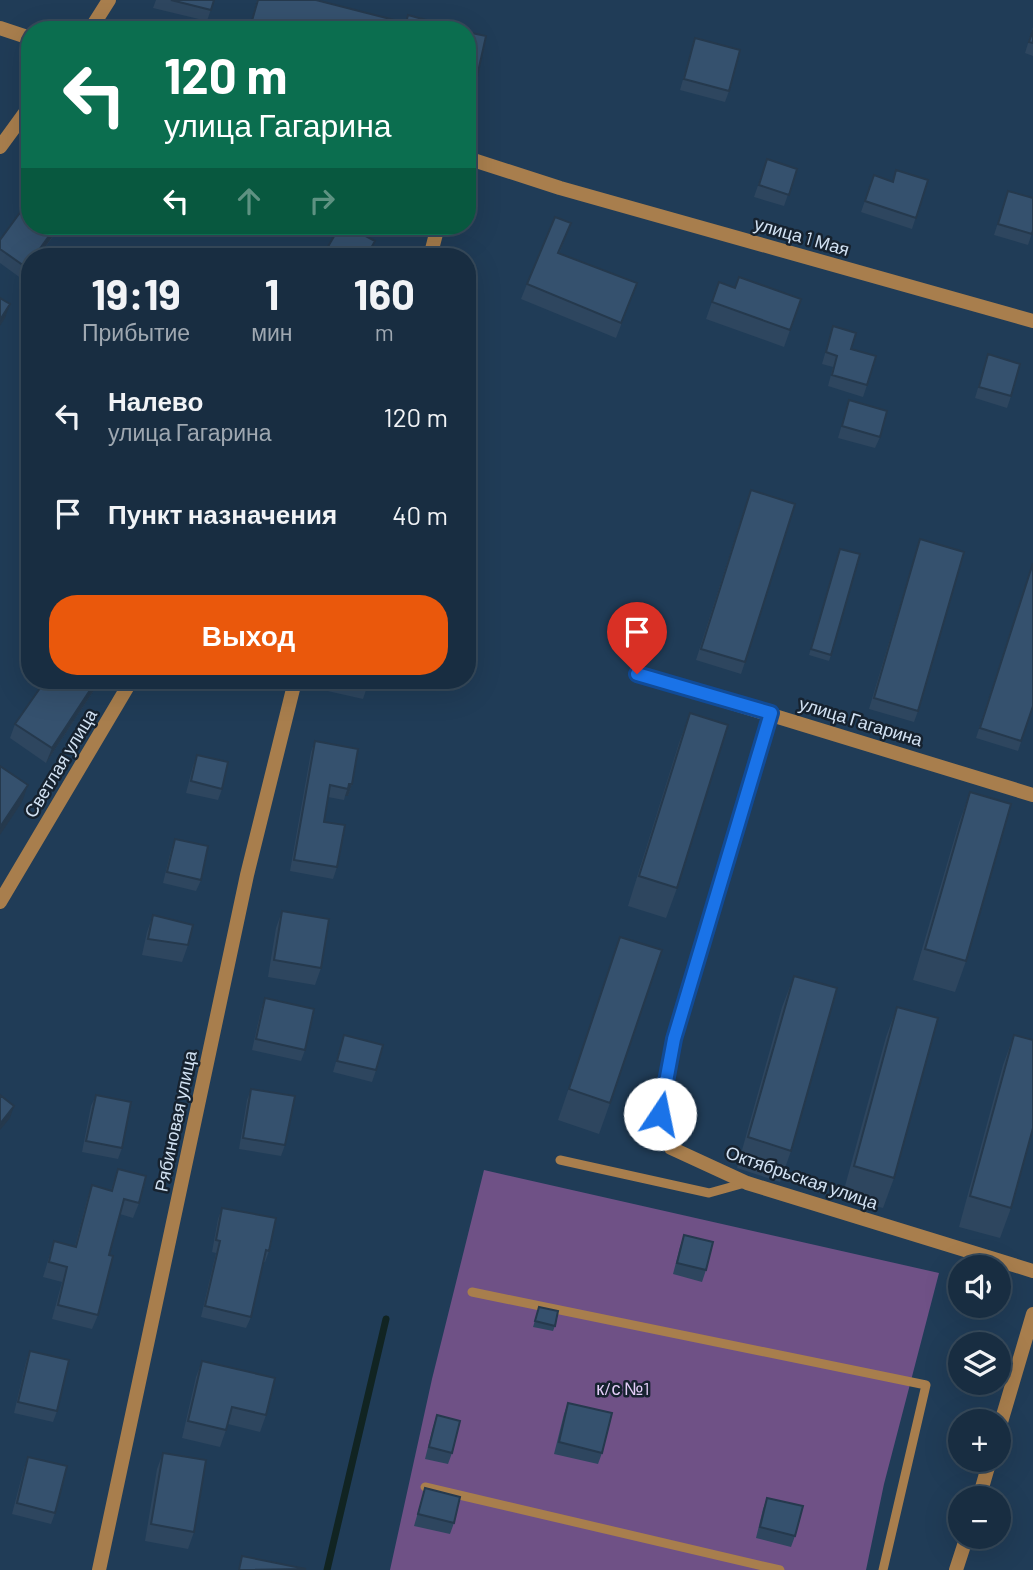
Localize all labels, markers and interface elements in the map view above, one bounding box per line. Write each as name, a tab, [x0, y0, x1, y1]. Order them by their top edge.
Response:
text: 120 m	[164, 45, 287, 104]
icon: left	[49, 49, 140, 140]
text: улица Гагарина	[164, 105, 392, 143]
icon: left	[157, 182, 195, 220]
icon: ahead	[230, 182, 268, 220]
icon: right	[303, 182, 341, 220]
street label: улица 1 Мая	[752, 212, 852, 260]
text: 19:19	[91, 268, 181, 318]
text: 1	[264, 268, 279, 318]
text: 160	[354, 268, 415, 318]
text: Прибытие	[82, 318, 190, 346]
text: мин	[251, 318, 293, 346]
text: m	[375, 318, 394, 346]
text: Налево	[108, 385, 203, 416]
icon: left	[49, 397, 87, 435]
text: 120 m	[384, 401, 448, 432]
text: улица Гагарина	[108, 418, 272, 446]
icon: arrive	[49, 495, 87, 533]
text: Пункт назначения	[108, 498, 337, 529]
text: 40 m	[392, 499, 448, 530]
button: Выход	[49, 595, 448, 675]
pin	[607, 602, 667, 674]
icon: arrive	[618, 613, 656, 651]
street label: улица Гагарина	[797, 692, 926, 751]
street label: Светлая улица	[19, 704, 102, 821]
street label: Рябиновая улица	[149, 1047, 201, 1194]
position arrow	[623, 1077, 697, 1151]
street label: Октябрьская улица	[723, 1141, 882, 1214]
map controls	[948, 1255, 1011, 1549]
button: sound	[948, 1255, 1011, 1318]
button: layers	[948, 1332, 1011, 1395]
park label: к/с №1	[596, 1377, 650, 1399]
button: +	[948, 1409, 1011, 1472]
button: −	[948, 1486, 1011, 1549]

